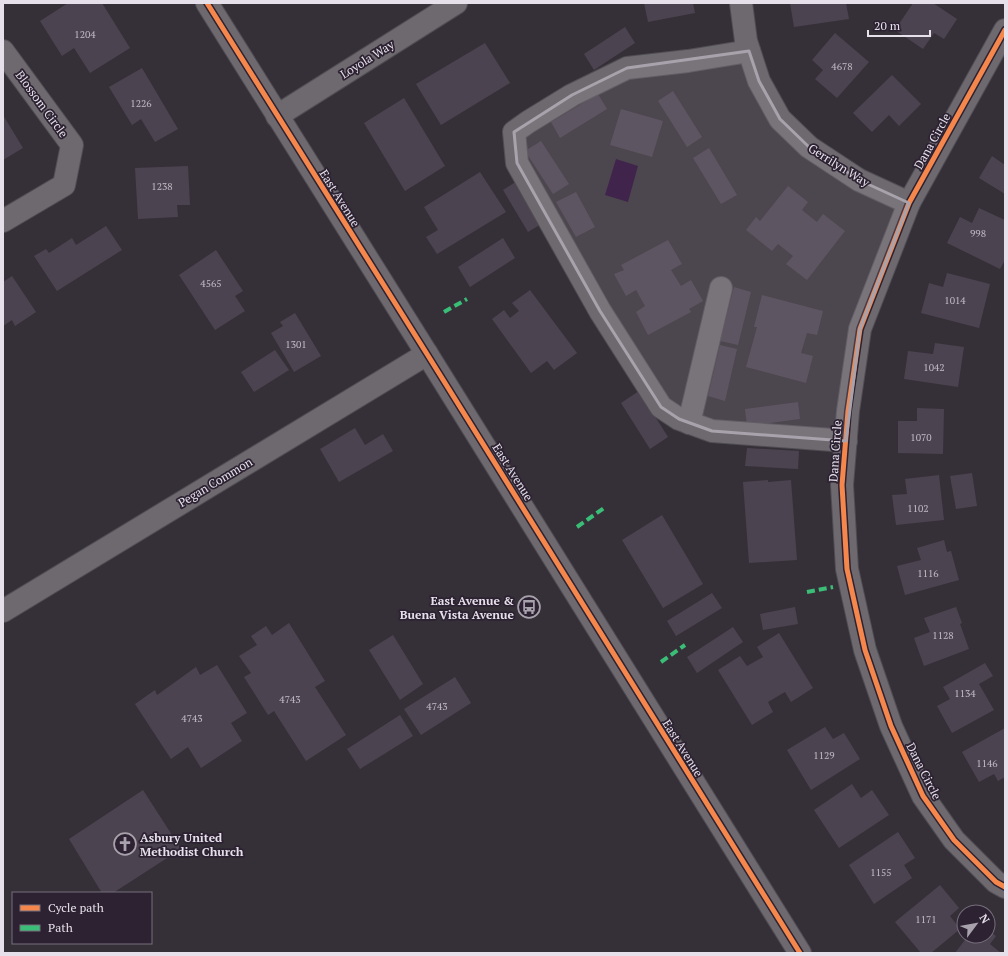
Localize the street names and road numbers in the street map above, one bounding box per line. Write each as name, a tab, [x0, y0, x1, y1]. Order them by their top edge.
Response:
street label: Loyola Way	[337, 36, 397, 81]
street label: Blossom Circle	[13, 68, 71, 140]
street label: Dana Circle	[910, 110, 954, 172]
street label: Gerrilyn Way	[806, 140, 873, 190]
street label: East Avenue	[317, 167, 363, 229]
street label: Dana Circle	[825, 420, 845, 482]
street label: East Avenue	[490, 441, 536, 503]
street label: Pegan Common	[175, 454, 255, 510]
street label: East Avenue	[660, 717, 706, 779]
street label: Dana Circle	[903, 740, 945, 802]

